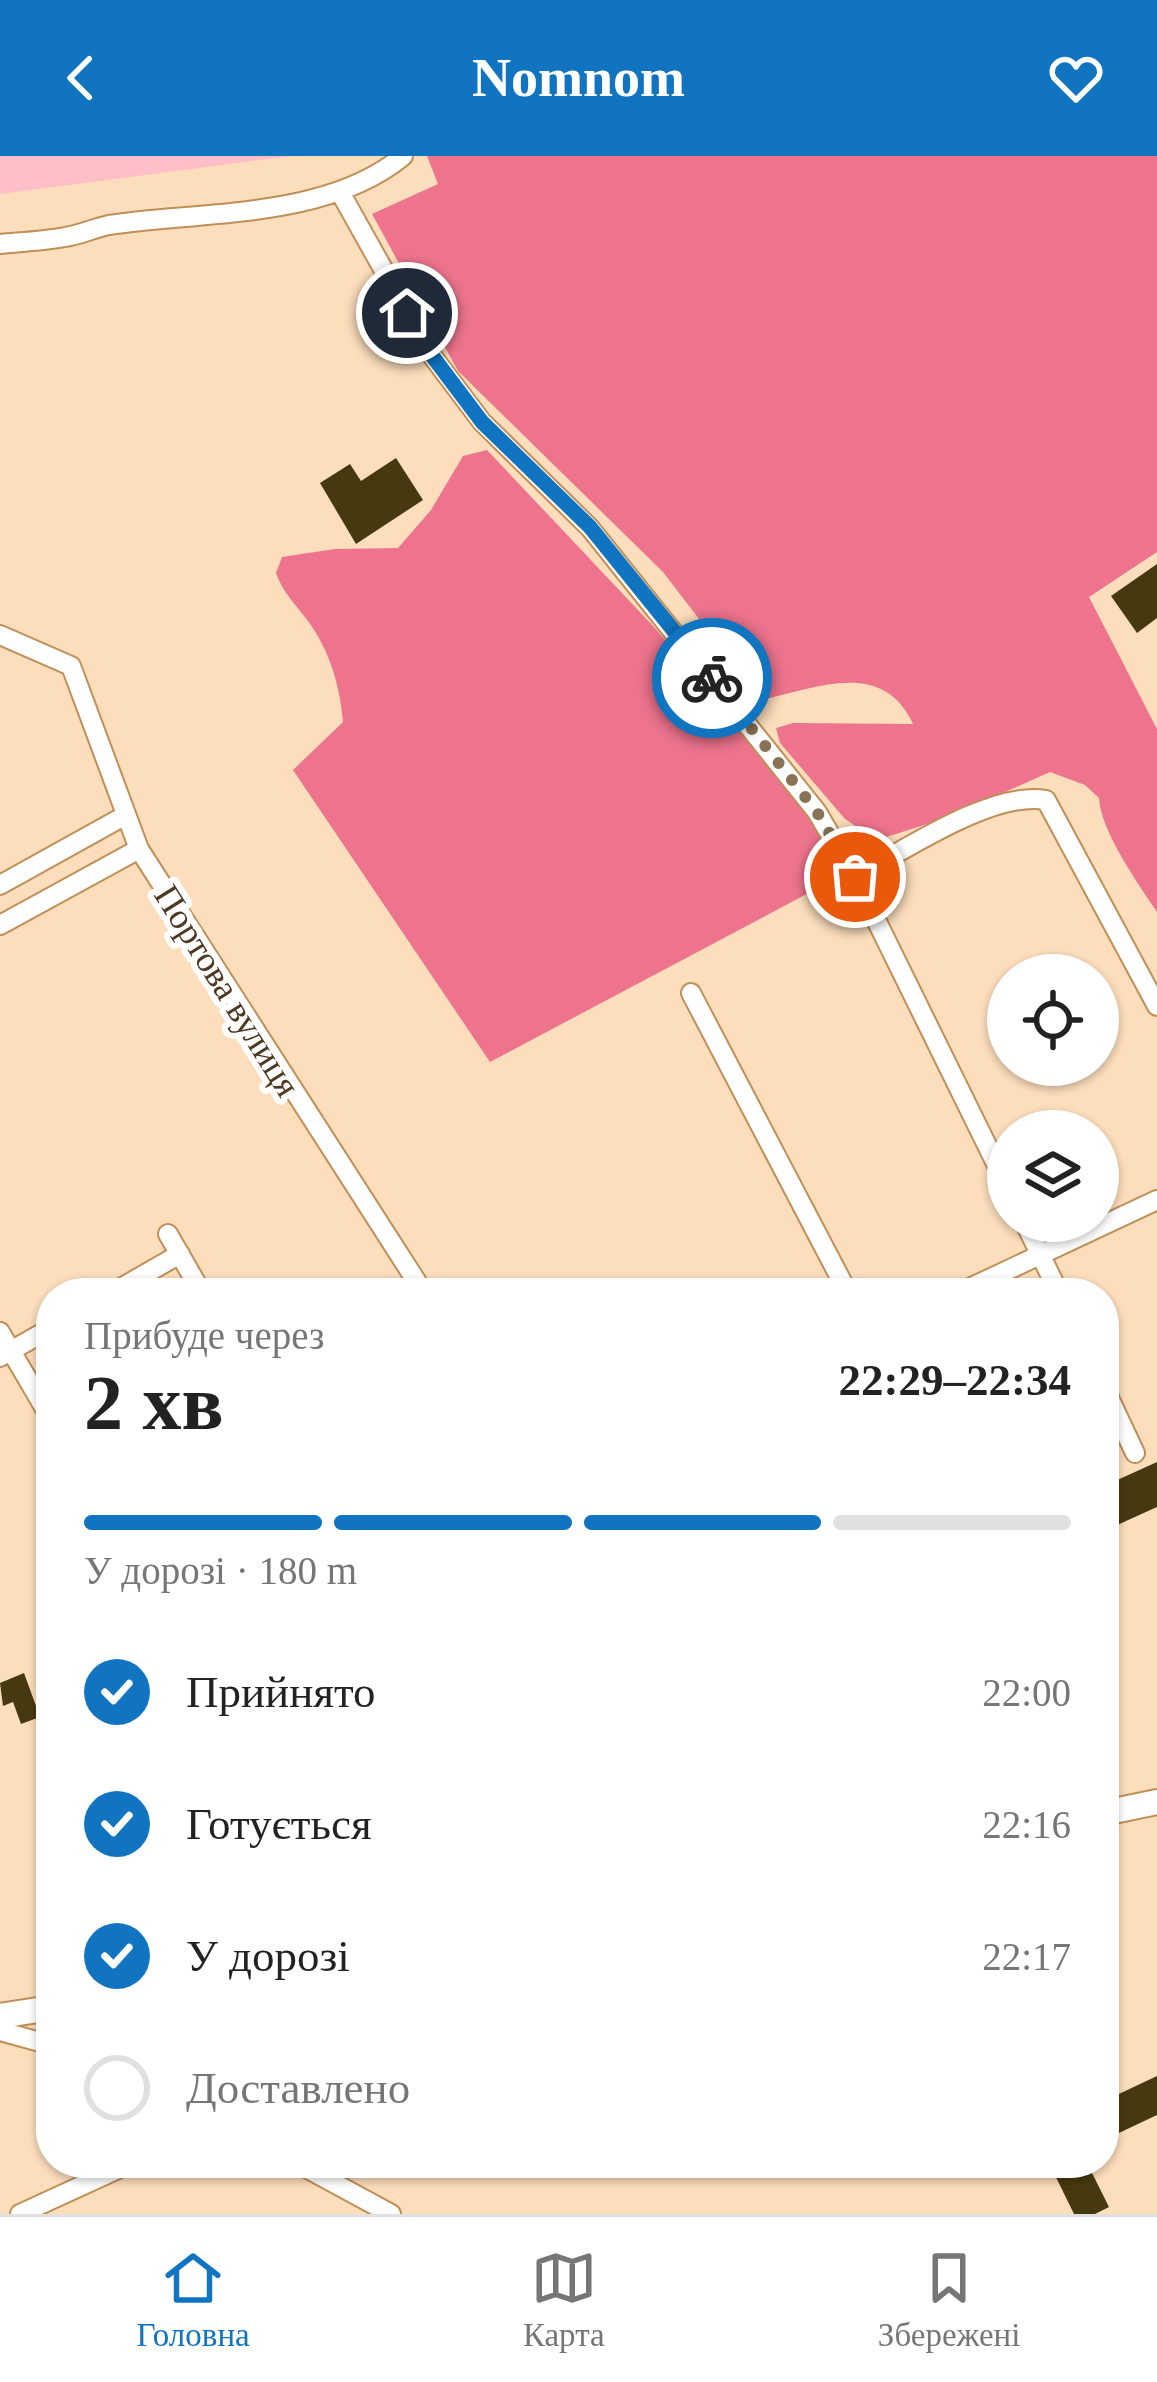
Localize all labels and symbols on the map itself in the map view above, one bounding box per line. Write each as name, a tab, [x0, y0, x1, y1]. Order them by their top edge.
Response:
pin	[356, 262, 458, 364]
courier	[652, 618, 772, 738]
pin	[804, 826, 906, 928]
street label: Портова вулиця	[146, 878, 308, 1104]

